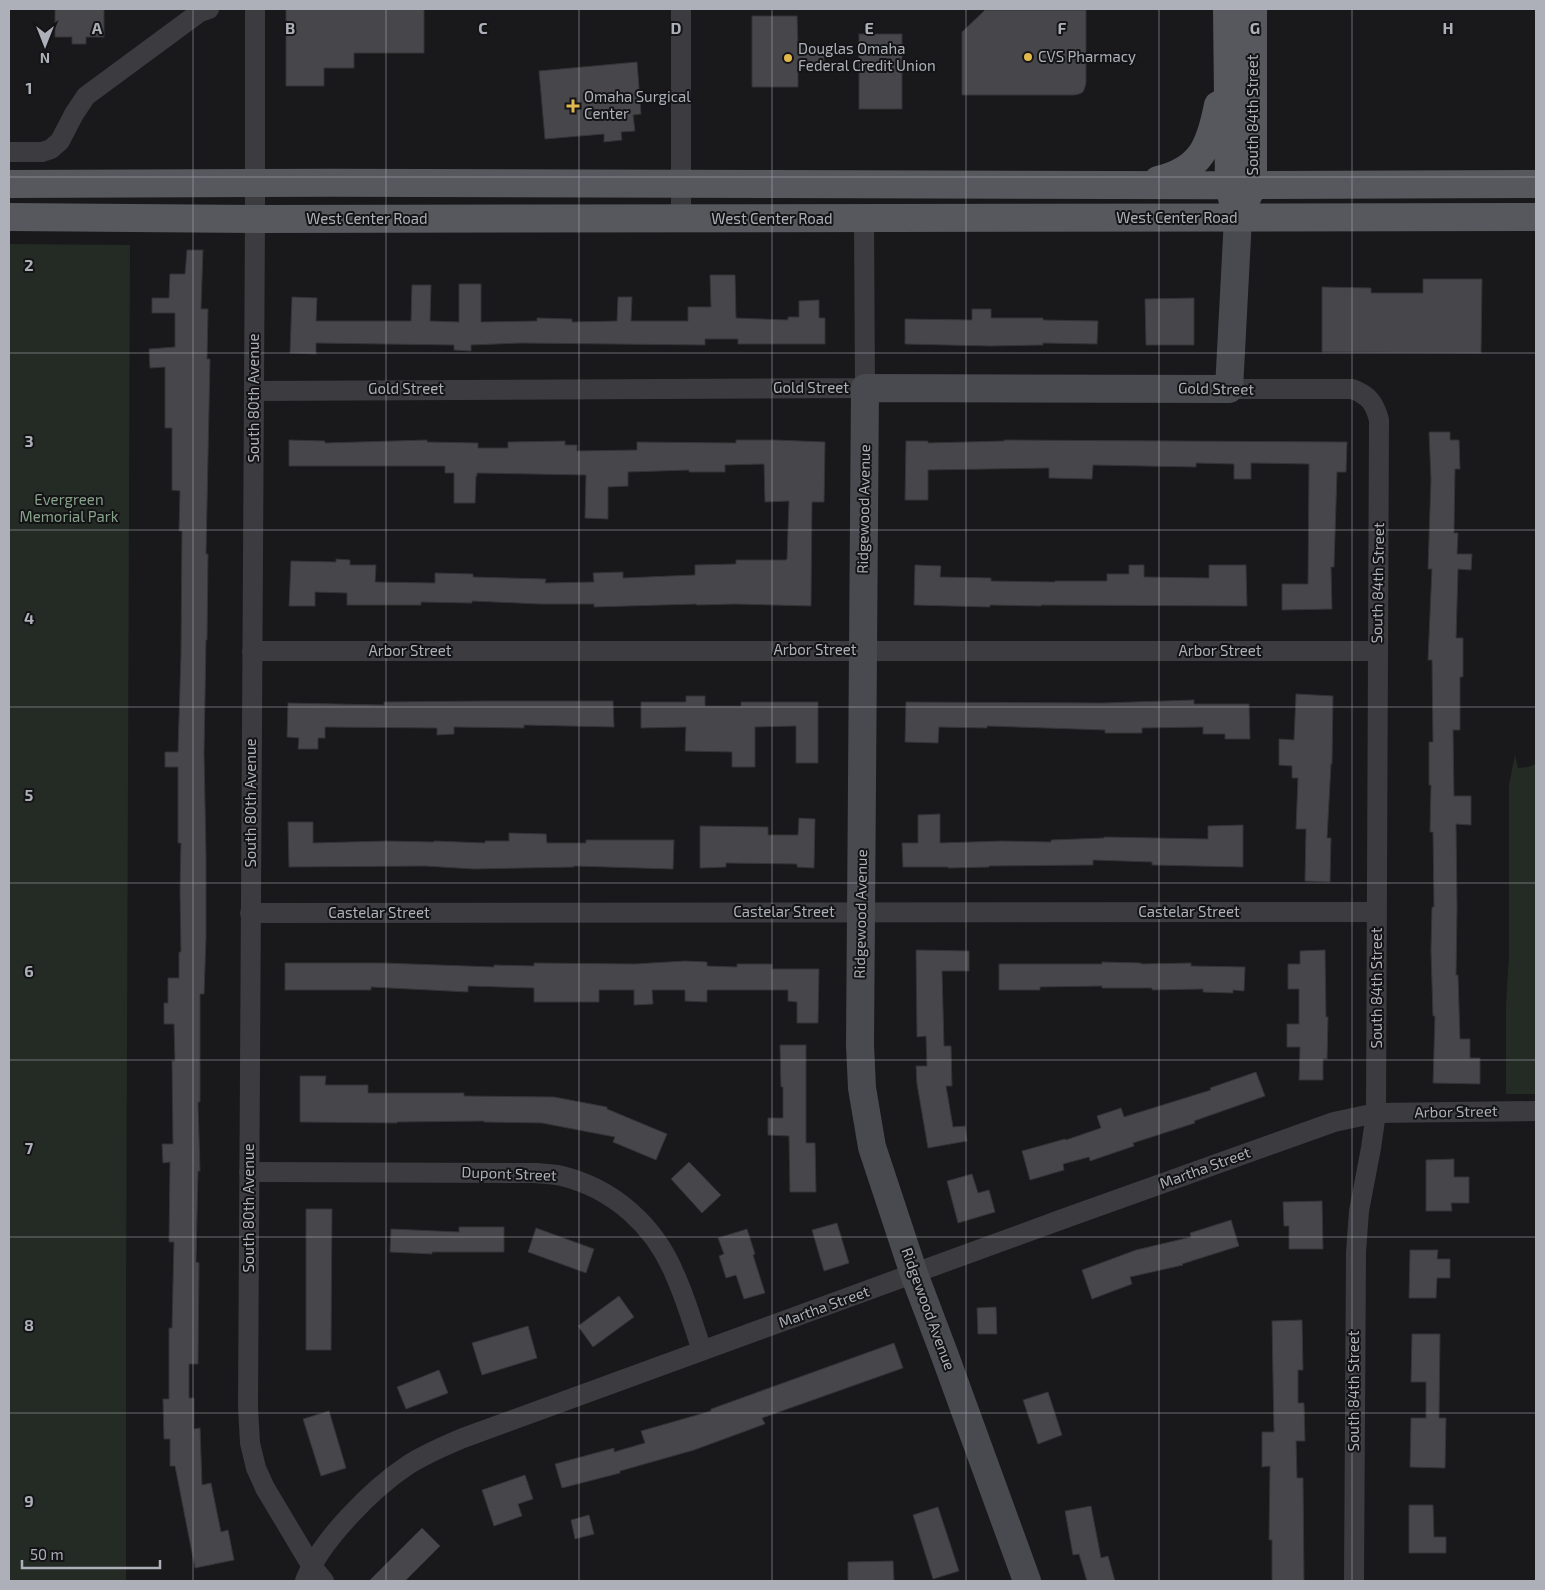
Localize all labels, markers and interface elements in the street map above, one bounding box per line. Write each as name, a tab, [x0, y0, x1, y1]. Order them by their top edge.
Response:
text: A	[92, 18, 103, 37]
text: B	[285, 18, 295, 37]
text: C	[478, 18, 488, 37]
text: D	[671, 18, 682, 37]
text: E	[864, 18, 874, 37]
text: F	[1058, 18, 1067, 37]
text: G	[1250, 18, 1260, 37]
text: H	[1442, 18, 1454, 37]
north arrow	[20, 20, 70, 70]
place label: Douglas Omaha Federal Credit Union	[798, 39, 936, 74]
place label: CVS Pharmacy	[1038, 47, 1136, 65]
text: N	[40, 50, 50, 67]
marker: CVS Pharmacy	[1022, 51, 1034, 63]
marker: Douglas Omaha Federal Credit Union	[782, 52, 794, 64]
street label: South 84th Street	[1243, 54, 1261, 176]
text: 1	[26, 78, 32, 97]
place label: Omaha Surgical Center	[584, 87, 691, 122]
marker: Omaha Surgical Center	[566, 99, 580, 113]
street label: West Center Road	[1116, 208, 1238, 226]
street label: West Center Road	[306, 209, 428, 227]
street label: West Center Road	[711, 209, 833, 227]
text: 2	[24, 255, 34, 274]
street label: South 80th Avenue	[244, 333, 262, 463]
street label: Gold Street	[773, 378, 849, 396]
street label: Gold Street	[1178, 378, 1254, 398]
street label: Gold Street	[368, 379, 444, 397]
text: 3	[24, 431, 34, 450]
street label: Ridgewood Avenue	[853, 444, 873, 574]
park label: Evergreen Memorial Park	[20, 490, 119, 525]
street label: South 84th Street	[1367, 522, 1387, 644]
text: 4	[24, 608, 34, 627]
street label: Arbor Street	[773, 640, 857, 658]
street label: Arbor Street	[368, 641, 452, 659]
street label: Arbor Street	[1178, 641, 1262, 659]
street label: South 80th Avenue	[241, 738, 259, 868]
text: 5	[25, 785, 34, 804]
street label: Ridgewood Avenue	[850, 849, 870, 979]
street label: Castelar Street	[733, 902, 835, 920]
street label: Castelar Street	[1138, 902, 1240, 920]
street label: Castelar Street	[328, 903, 430, 921]
street label: South 84th Street	[1367, 927, 1385, 1049]
text: 6	[24, 961, 34, 980]
street label: Arbor Street	[1414, 1101, 1498, 1121]
text: 7	[25, 1138, 34, 1157]
street label: Martha Street	[1157, 1142, 1253, 1192]
street label: South 80th Avenue	[239, 1143, 257, 1273]
street label: Dupont Street	[461, 1162, 557, 1184]
street label: Ridgewood Avenue	[898, 1245, 959, 1372]
street label: Martha Street	[776, 1281, 872, 1331]
text: 8	[24, 1315, 34, 1334]
street label: South 84th Street	[1344, 1330, 1362, 1452]
text: 9	[24, 1491, 34, 1510]
scale bar	[22, 1538, 160, 1570]
text: 50 m	[30, 1545, 64, 1563]

